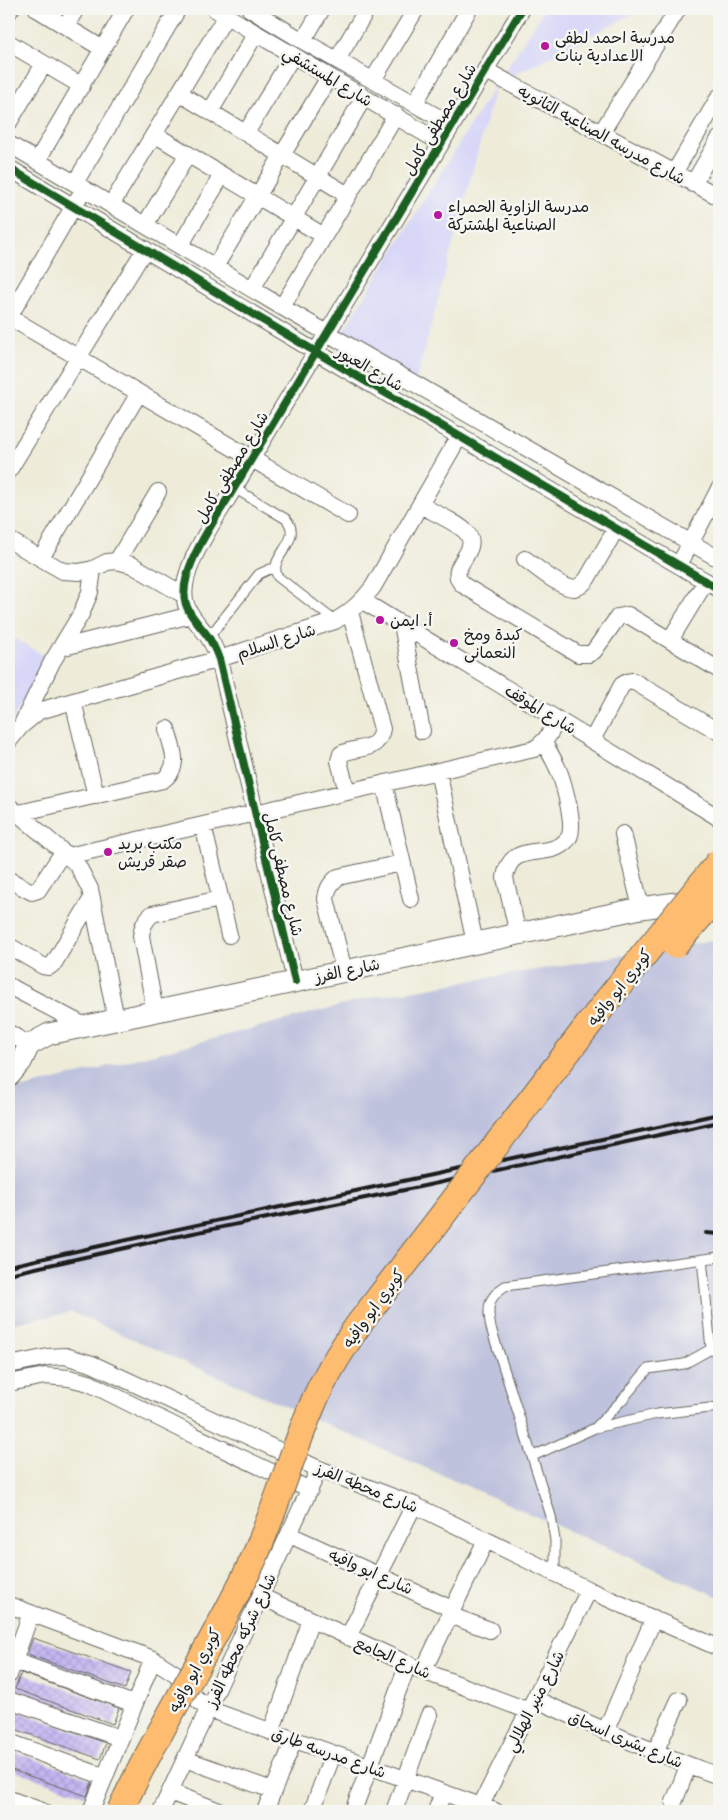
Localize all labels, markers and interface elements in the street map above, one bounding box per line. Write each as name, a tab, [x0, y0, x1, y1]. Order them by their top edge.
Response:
place label: مدرسة احمد لطفى الاعدادية بنات	[555, 23, 675, 70]
street label: شارع المستشفي	[277, 38, 378, 115]
marker: مدرسة احمد لطفى الاعدادية بنات	[539, 40, 551, 52]
street label: شارع مصطفى كامل	[394, 57, 485, 181]
street label: شارع مدرسه الصناعيه الثانويه	[512, 76, 691, 193]
place label: مدرسة الزاوية الحمراء الصناعية المشتركة	[448, 192, 589, 239]
marker: مدرسة الزاوية الحمراء الصناعية المشتركة	[432, 209, 444, 221]
street label: شارع العبور	[329, 336, 409, 399]
street label: شارع مصطفى كامل	[186, 405, 277, 529]
place label: أ. ايمن	[390, 606, 432, 635]
marker: أ. ايمن	[374, 614, 386, 626]
street label: شارع السلام	[233, 615, 319, 668]
place label: كبدة ومخ النعمانى	[464, 620, 523, 667]
marker: كبدة ومخ النعمانى	[448, 637, 460, 649]
street label: شارع الموقف	[499, 676, 583, 742]
street label: شارع مصطفى كامل	[255, 809, 312, 939]
place label: مكتب بريد صقر قريش	[118, 829, 187, 876]
marker: مكتب بريد صقر قريش	[102, 846, 114, 858]
street label: كوبري ابو وافيه	[579, 942, 660, 1033]
street label: شارع الفرز	[310, 949, 382, 992]
street label: كوبري ابو وافيه	[334, 1262, 413, 1354]
street label: شارع محطه الفرز	[309, 1453, 423, 1521]
street label: شارع ابو وافيه	[324, 1540, 418, 1603]
street label: شارع شركه محطه الفرز	[196, 1568, 284, 1714]
street label: كوبري ابو وافيه	[160, 1622, 229, 1718]
street label: شارع الجامع	[350, 1628, 436, 1687]
street label: شارع منير الهلالي	[496, 1645, 573, 1757]
street label: شارع بشرى اسحاق	[564, 1702, 688, 1777]
street label: شارع مدرسه طارق	[268, 1718, 390, 1787]

